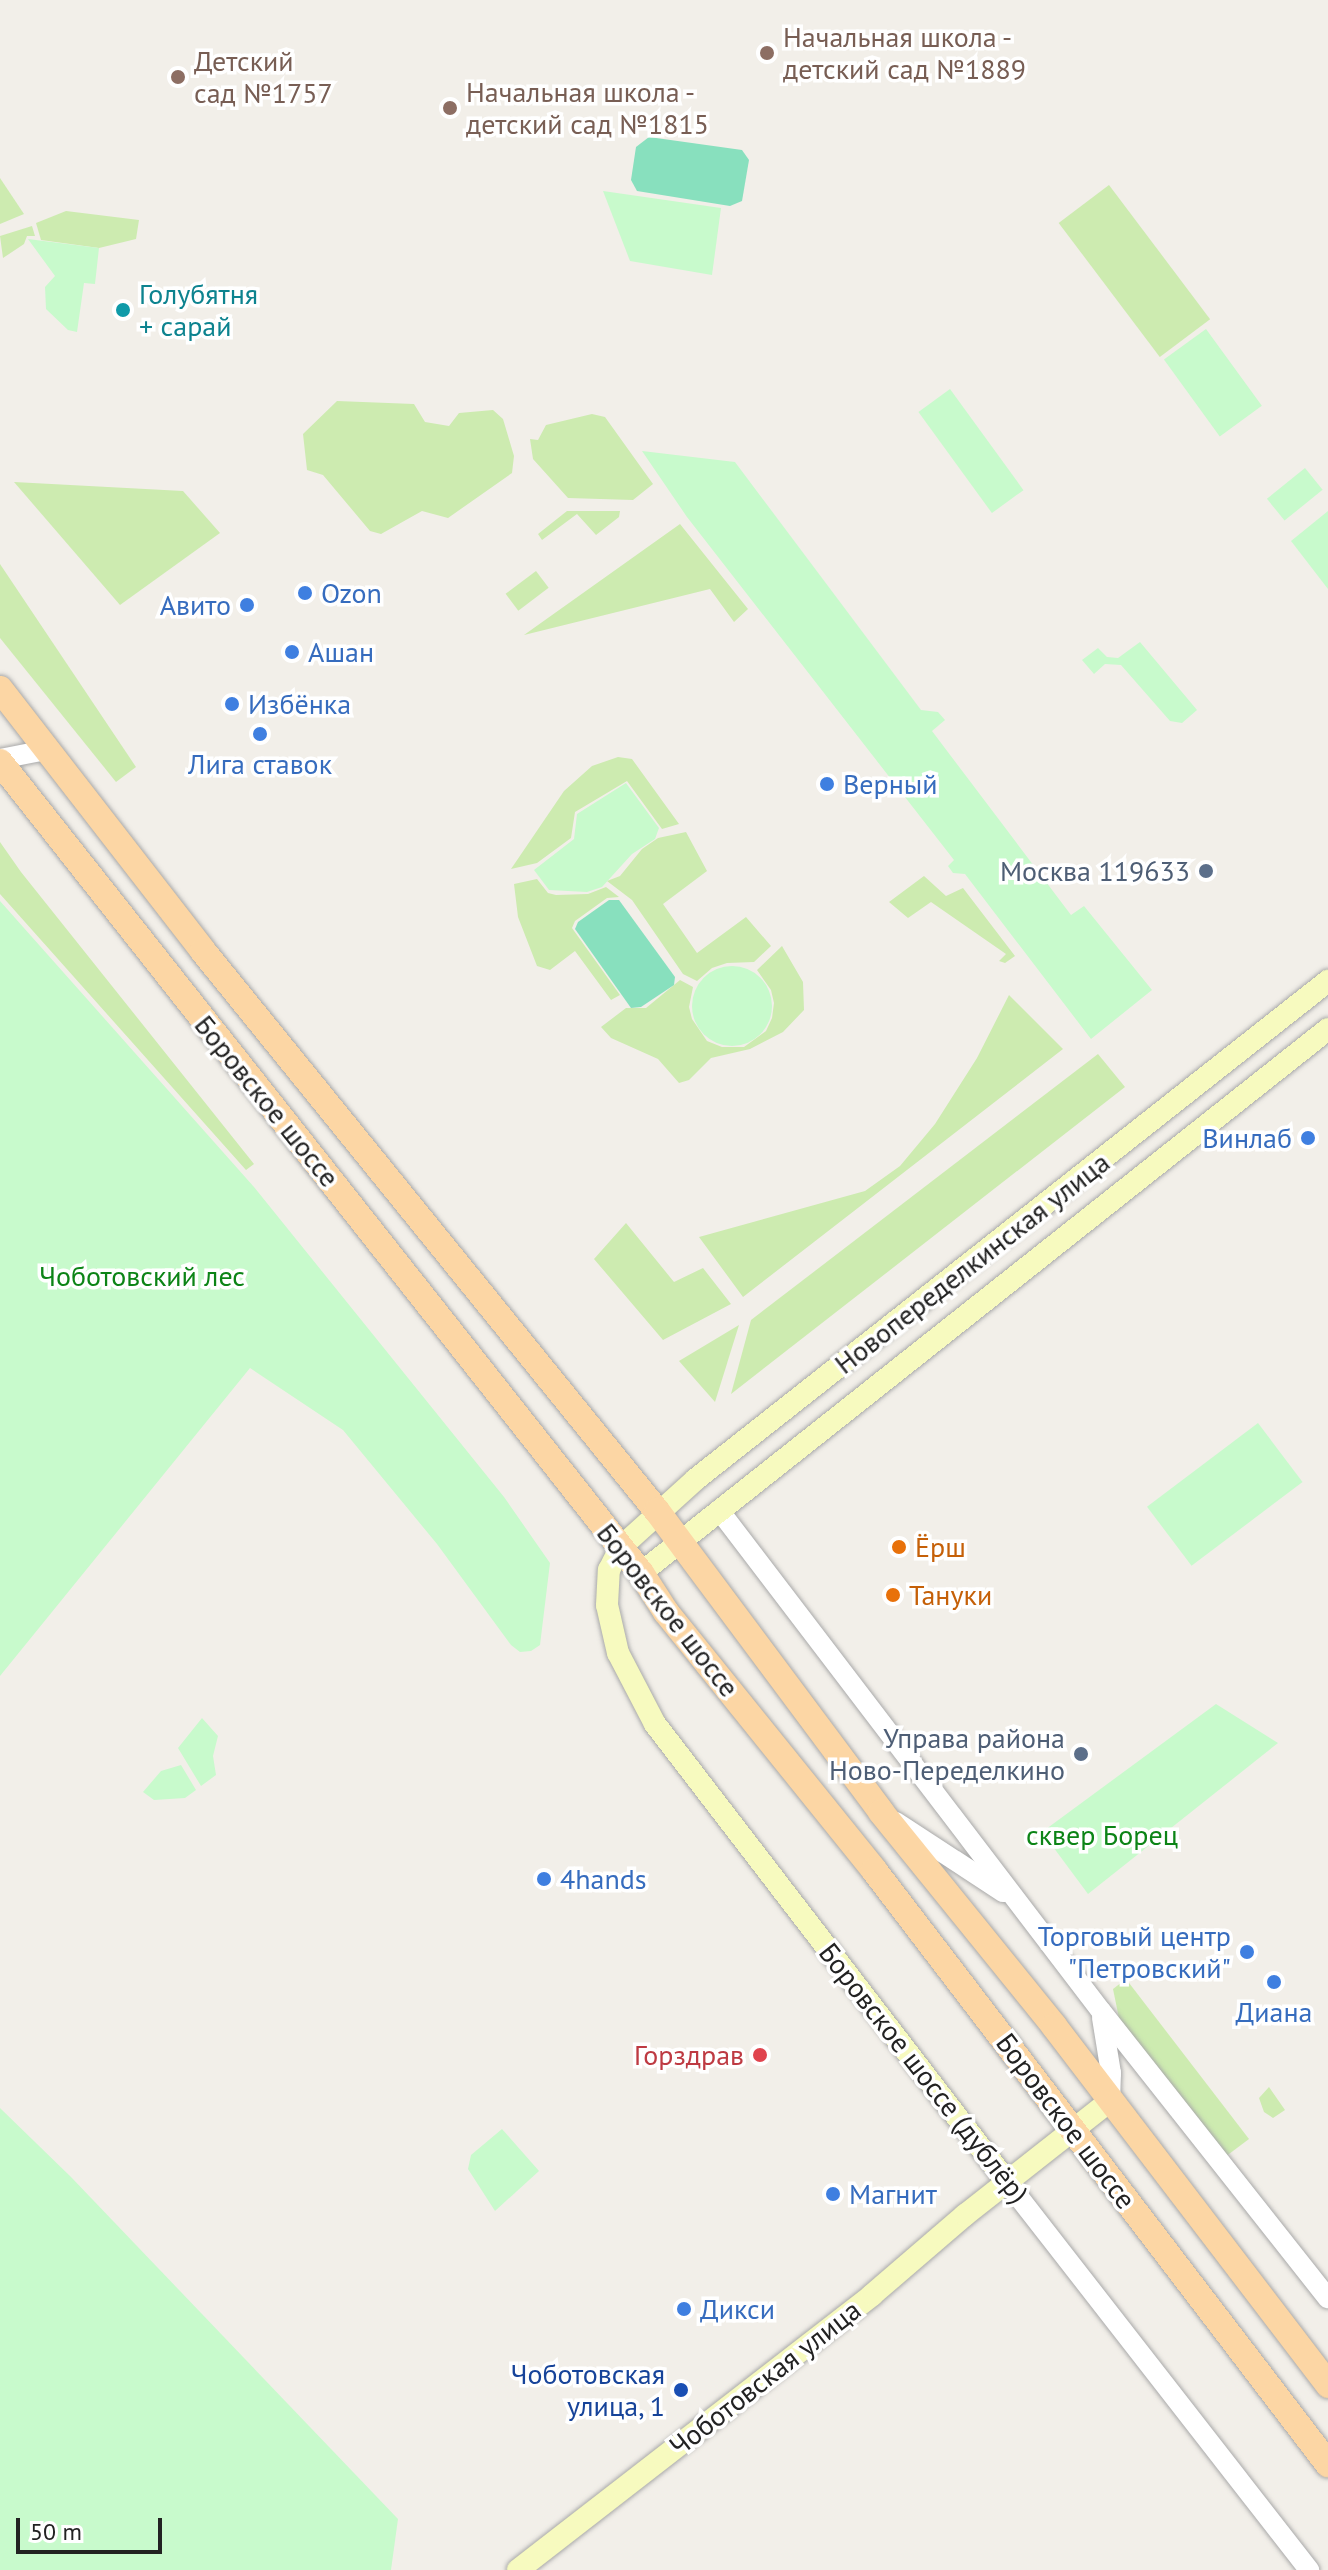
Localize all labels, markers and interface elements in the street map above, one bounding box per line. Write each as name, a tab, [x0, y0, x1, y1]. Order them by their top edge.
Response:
place label: Начальная школа - детский сад №1889	[783, 20, 1026, 86]
place label: Детский сад №1757	[194, 44, 333, 110]
marker: Начальная школа - детский сад №1889	[758, 44, 776, 62]
marker: Детский сад №1757	[169, 68, 187, 86]
place label: Начальная школа - детский сад №1815	[466, 75, 709, 141]
marker: Начальная школа - детский сад №1815	[441, 99, 459, 117]
place label: Голубятня + сарай	[139, 277, 258, 343]
marker: Голубятня + сарай	[114, 301, 132, 319]
place label: Ozon	[321, 576, 382, 610]
marker: Ozon	[296, 584, 314, 602]
place label: Авито	[160, 588, 231, 622]
marker: Авито	[238, 596, 256, 614]
place label: Ашан	[308, 635, 374, 669]
marker: Ашан	[283, 643, 301, 661]
place label: Избёнка	[248, 687, 351, 721]
marker: Избёнка	[223, 695, 241, 713]
marker: Лига ставок	[251, 725, 269, 743]
place label: Лига ставок	[188, 747, 332, 781]
place label: Верный	[843, 767, 938, 801]
marker: Верный	[818, 775, 836, 793]
place label: Москва 119633	[1000, 854, 1190, 888]
marker: Москва 119633	[1197, 862, 1215, 880]
street label: Боровское шоссе	[188, 1009, 346, 1193]
place label: Винлаб	[1202, 1121, 1292, 1155]
marker: Винлаб	[1299, 1129, 1317, 1147]
street label: Новопеределкинская улица	[828, 1145, 1116, 1381]
park label: Чоботовский лес	[39, 1259, 245, 1293]
street label: Боровское шоссе	[590, 1517, 746, 1703]
place label: Ёрш	[915, 1530, 966, 1564]
marker: Ёрш	[890, 1538, 908, 1556]
place label: Тануки	[909, 1578, 992, 1612]
marker: Тануки	[884, 1586, 902, 1604]
place label: Управа района Ново-Переделкино	[829, 1721, 1065, 1787]
marker: Управа района Ново-Переделкино	[1072, 1745, 1090, 1763]
park label: сквер Борец	[1026, 1818, 1178, 1852]
place label: 4hands	[560, 1862, 647, 1896]
marker: 4hands	[535, 1870, 553, 1888]
place label: Торговый центр "Петровский"	[1038, 1919, 1231, 1985]
street label: Боровское шоссе (дублёр)	[812, 1936, 1036, 2210]
marker: Торговый центр "Петровский"	[1238, 1943, 1256, 1961]
marker: Диана	[1265, 1973, 1283, 1991]
place label: Диана	[1236, 1995, 1312, 2029]
street label: Боровское шоссе	[989, 2027, 1143, 2215]
place label: Горздрав	[634, 2038, 744, 2072]
marker: Горздрав	[751, 2046, 769, 2064]
place label: Магнит	[849, 2177, 937, 2211]
marker: Магнит	[824, 2185, 842, 2203]
place label: Дикси	[700, 2292, 775, 2326]
street label: Чоботовская улица	[663, 2293, 867, 2463]
marker: Дикси	[675, 2300, 693, 2318]
place label: Чоботовская улица, 1	[511, 2357, 665, 2423]
marker: Чоботовская улица, 1	[672, 2381, 690, 2399]
scale bar	[20, 2502, 166, 2552]
text: 50 m	[30, 2516, 82, 2547]

